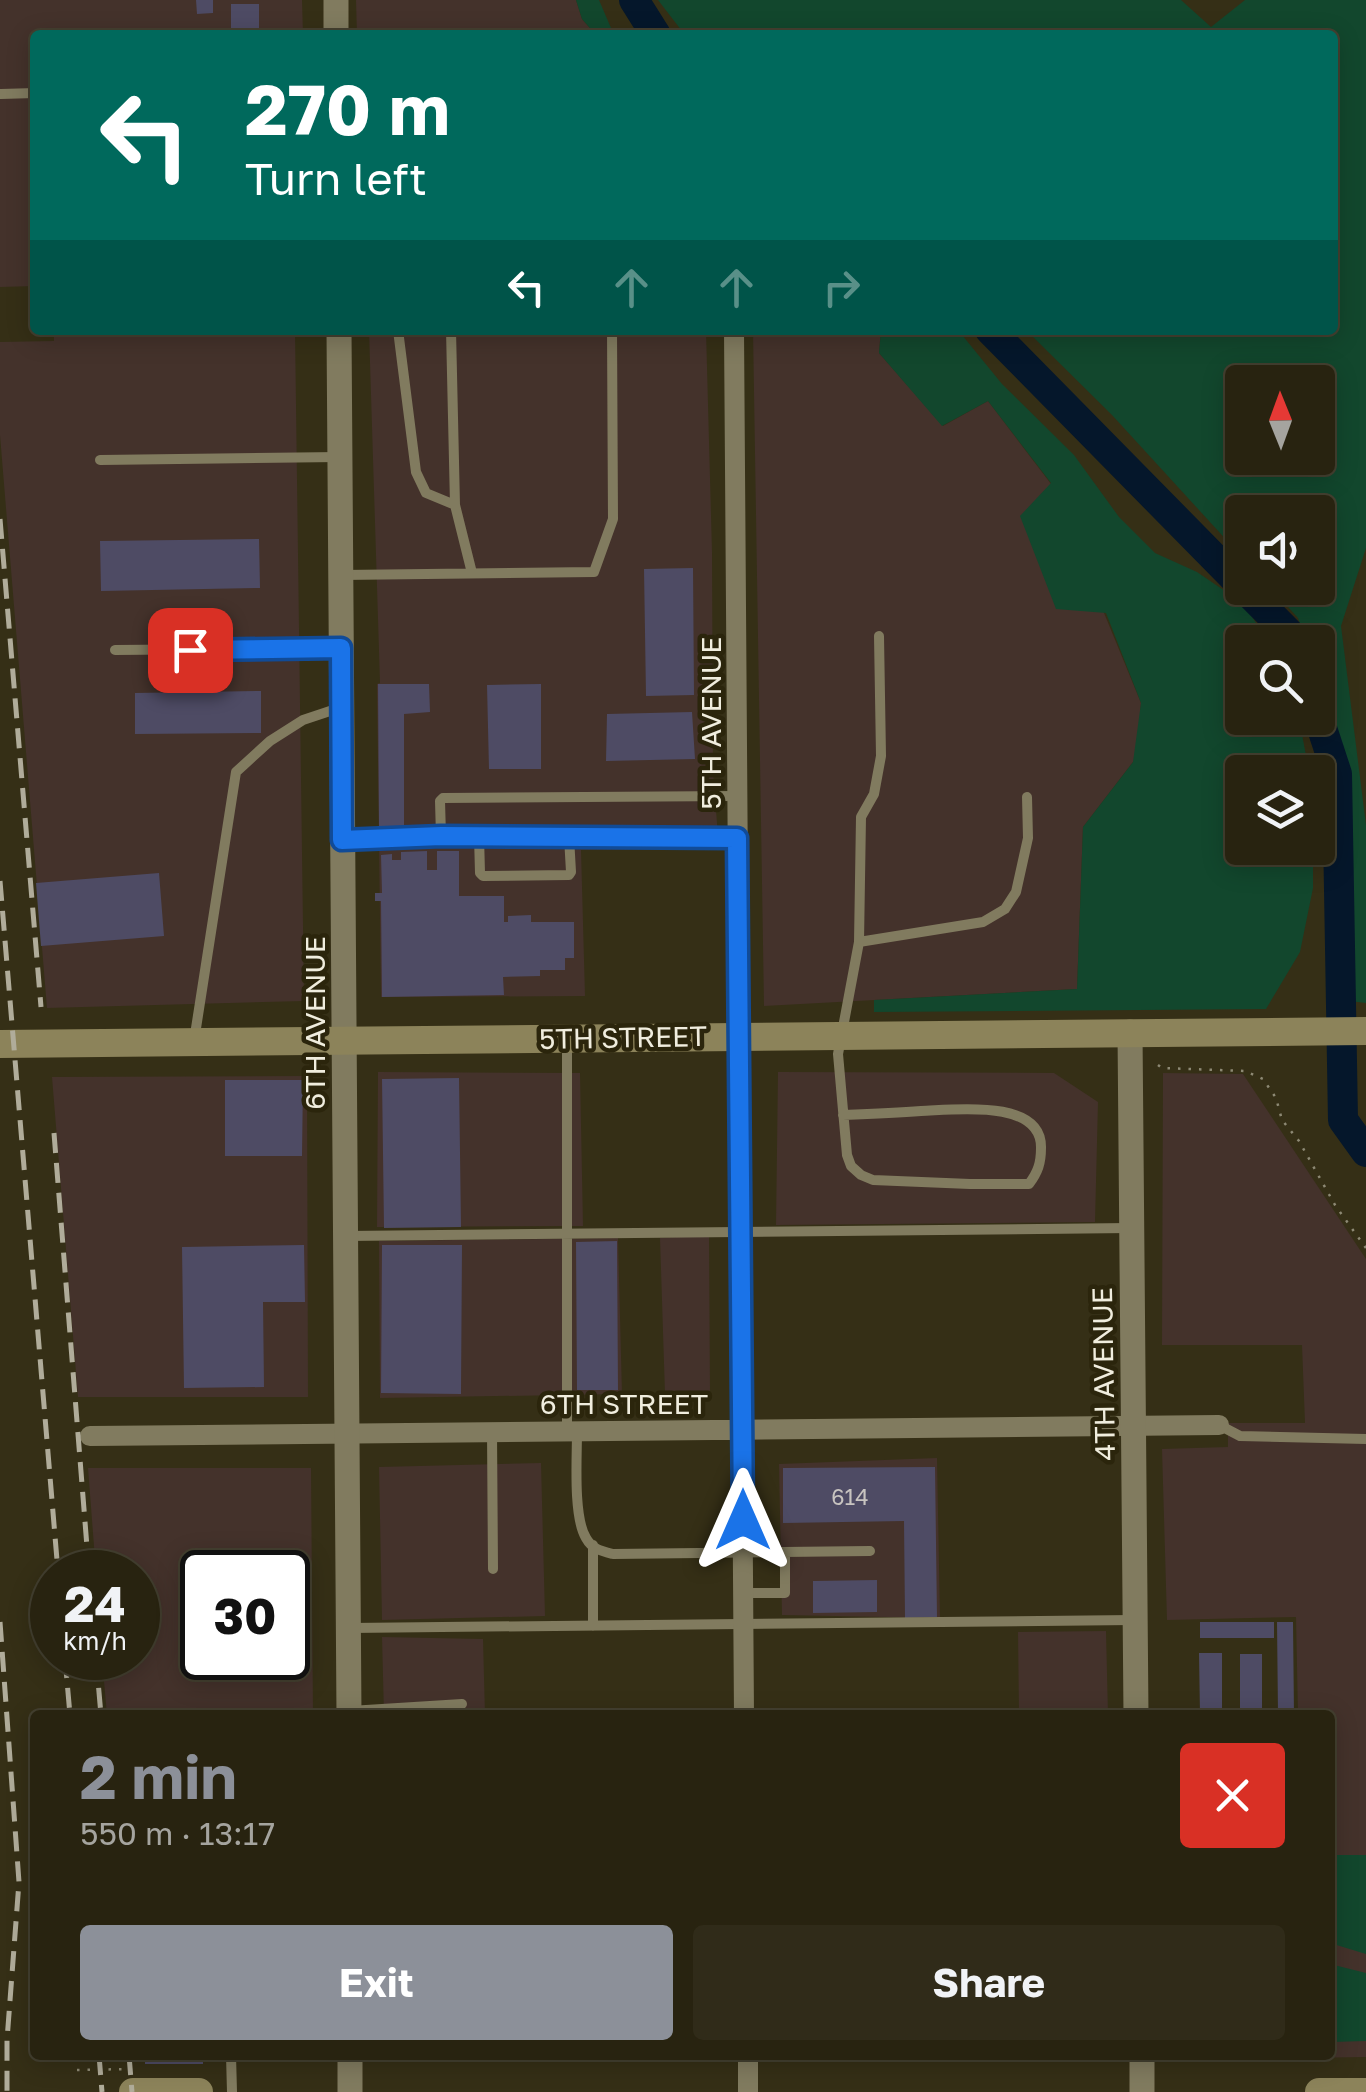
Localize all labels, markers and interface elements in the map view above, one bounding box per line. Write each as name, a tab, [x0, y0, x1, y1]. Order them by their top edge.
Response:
text: 270 m	[245, 66, 450, 150]
icon: left	[80, 70, 210, 200]
text: Turn left	[245, 151, 427, 205]
icon: left	[499, 260, 554, 315]
icon: ahead	[604, 260, 659, 315]
icon: ahead	[709, 260, 764, 315]
icon: right	[814, 260, 869, 315]
north arrow	[1225, 365, 1335, 475]
map controls	[1225, 365, 1335, 865]
button: sound	[1225, 495, 1335, 605]
pin	[148, 608, 233, 693]
icon: arrive	[163, 623, 218, 678]
button: search	[1225, 625, 1335, 735]
street label: 5TH AVENUE	[694, 637, 727, 809]
button: layers	[1225, 755, 1335, 865]
street label: 6TH AVENUE	[298, 936, 331, 1110]
street label: 5TH STREET	[539, 1019, 707, 1055]
street label: 4TH AVENUE	[1085, 1287, 1121, 1461]
street label: 6TH STREET	[540, 1387, 708, 1420]
position arrow	[691, 1468, 795, 1572]
house number: 614	[831, 1483, 869, 1510]
speed limit sign: 30	[180, 1550, 310, 1680]
text: 24	[64, 1573, 126, 1633]
text: km/h	[63, 1625, 127, 1656]
text: 2 min	[80, 1740, 237, 1812]
button: close	[1180, 1743, 1285, 1848]
text: 550 m · 13:17	[80, 1814, 275, 1852]
button: Exit	[80, 1925, 673, 2040]
button: Share	[693, 1925, 1285, 2040]

